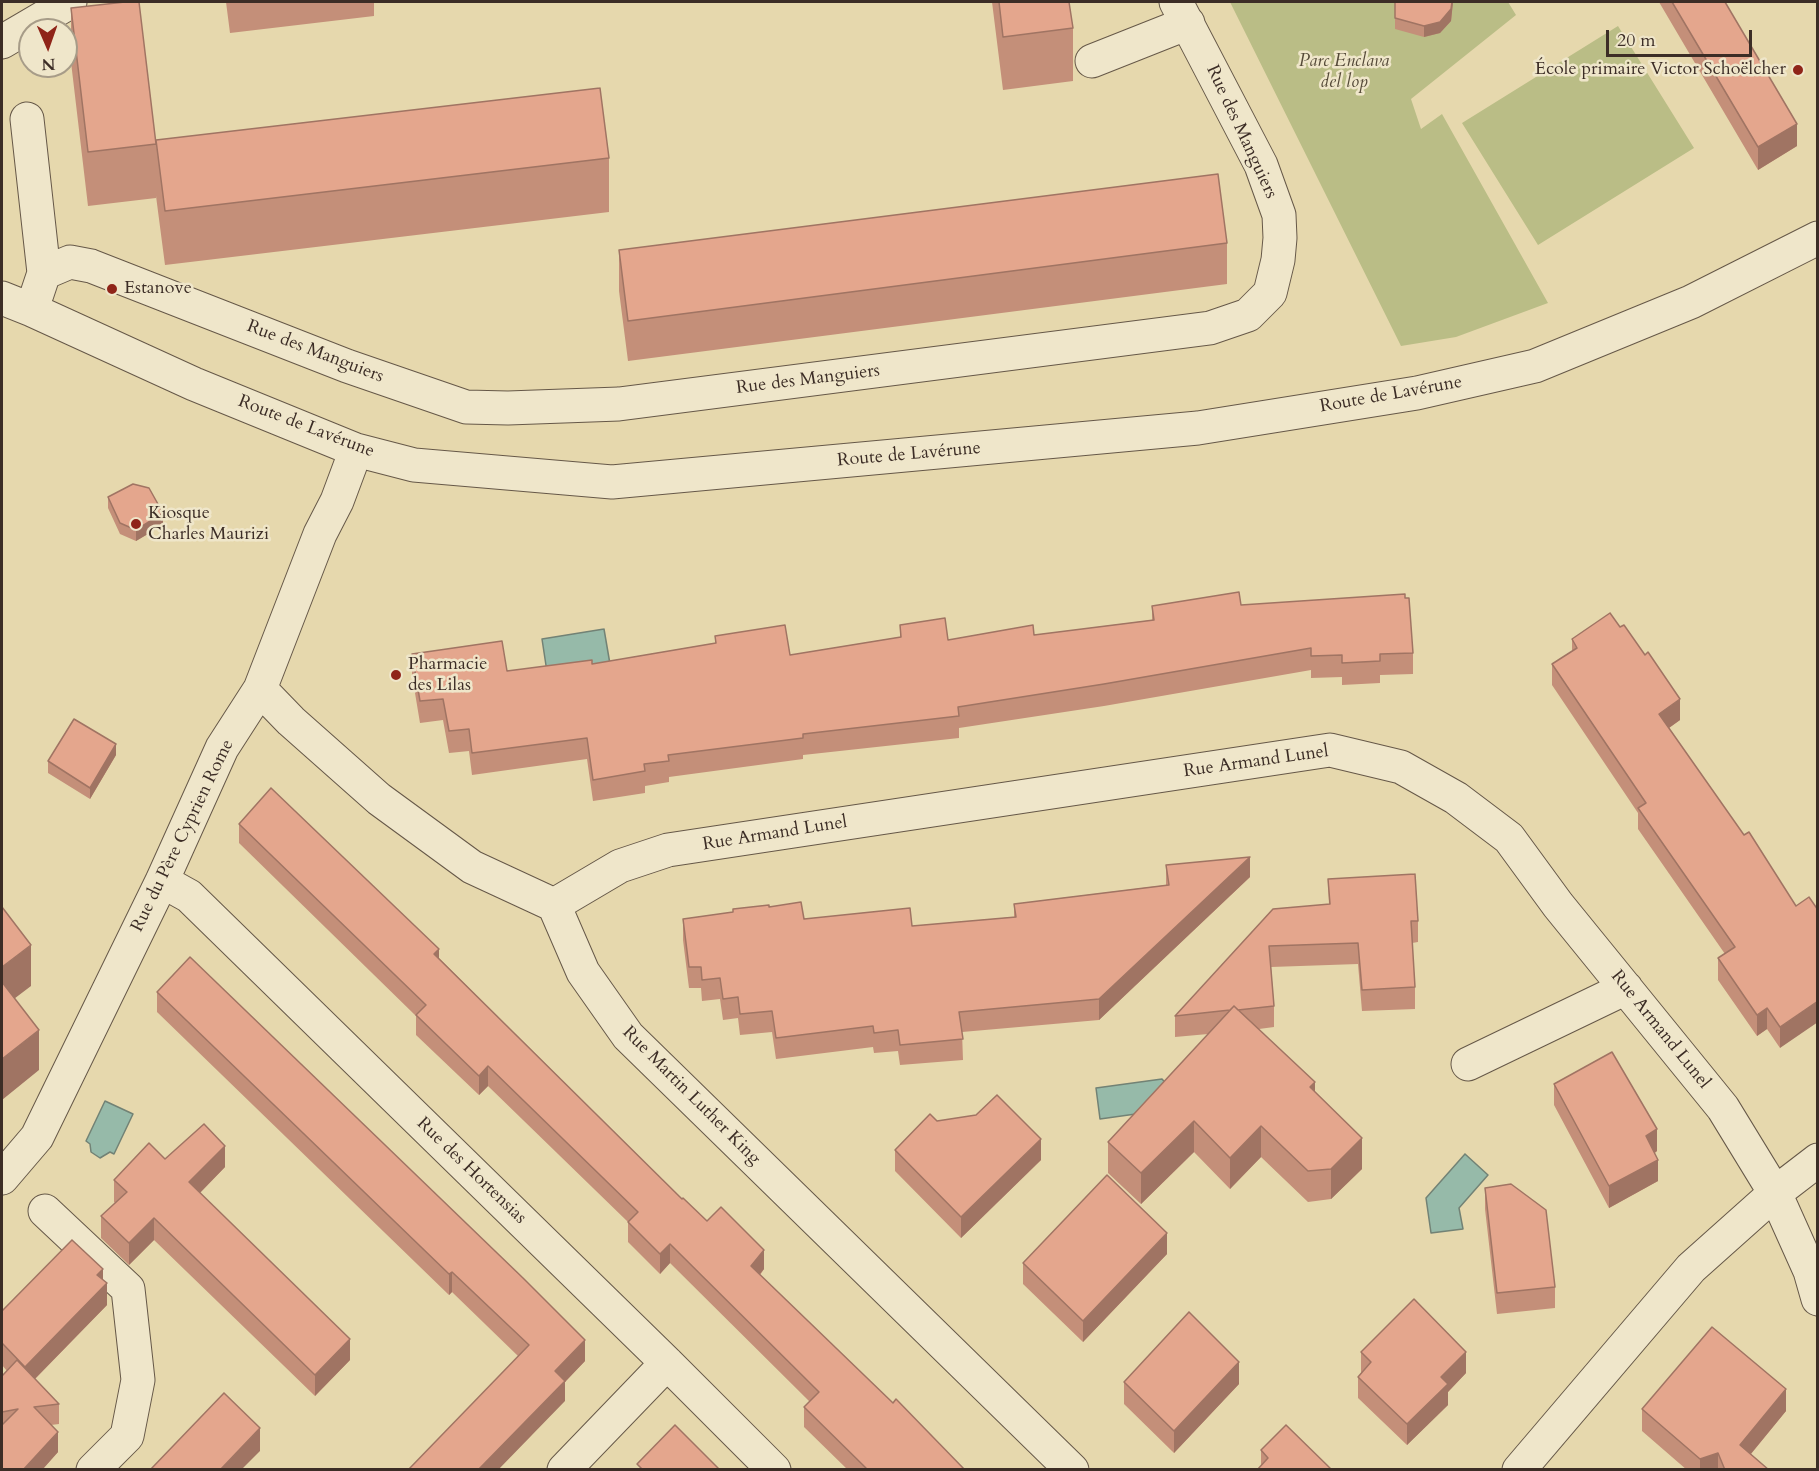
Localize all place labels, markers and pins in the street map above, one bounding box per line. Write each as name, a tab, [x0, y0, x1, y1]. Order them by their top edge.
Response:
place label: École primaire Victor Schoëlcher	[1535, 59, 1786, 81]
marker: École primaire Victor Schoëlcher	[1791, 63, 1805, 77]
place label: Estanove	[124, 278, 192, 300]
marker: Estanove	[105, 282, 119, 296]
place label: Kiosque Charles Maurizi	[148, 503, 269, 546]
marker: Kiosque Charles Maurizi	[129, 517, 143, 531]
place label: Pharmacie des Lilas	[408, 654, 487, 696]
marker: Pharmacie des Lilas	[389, 668, 403, 682]

